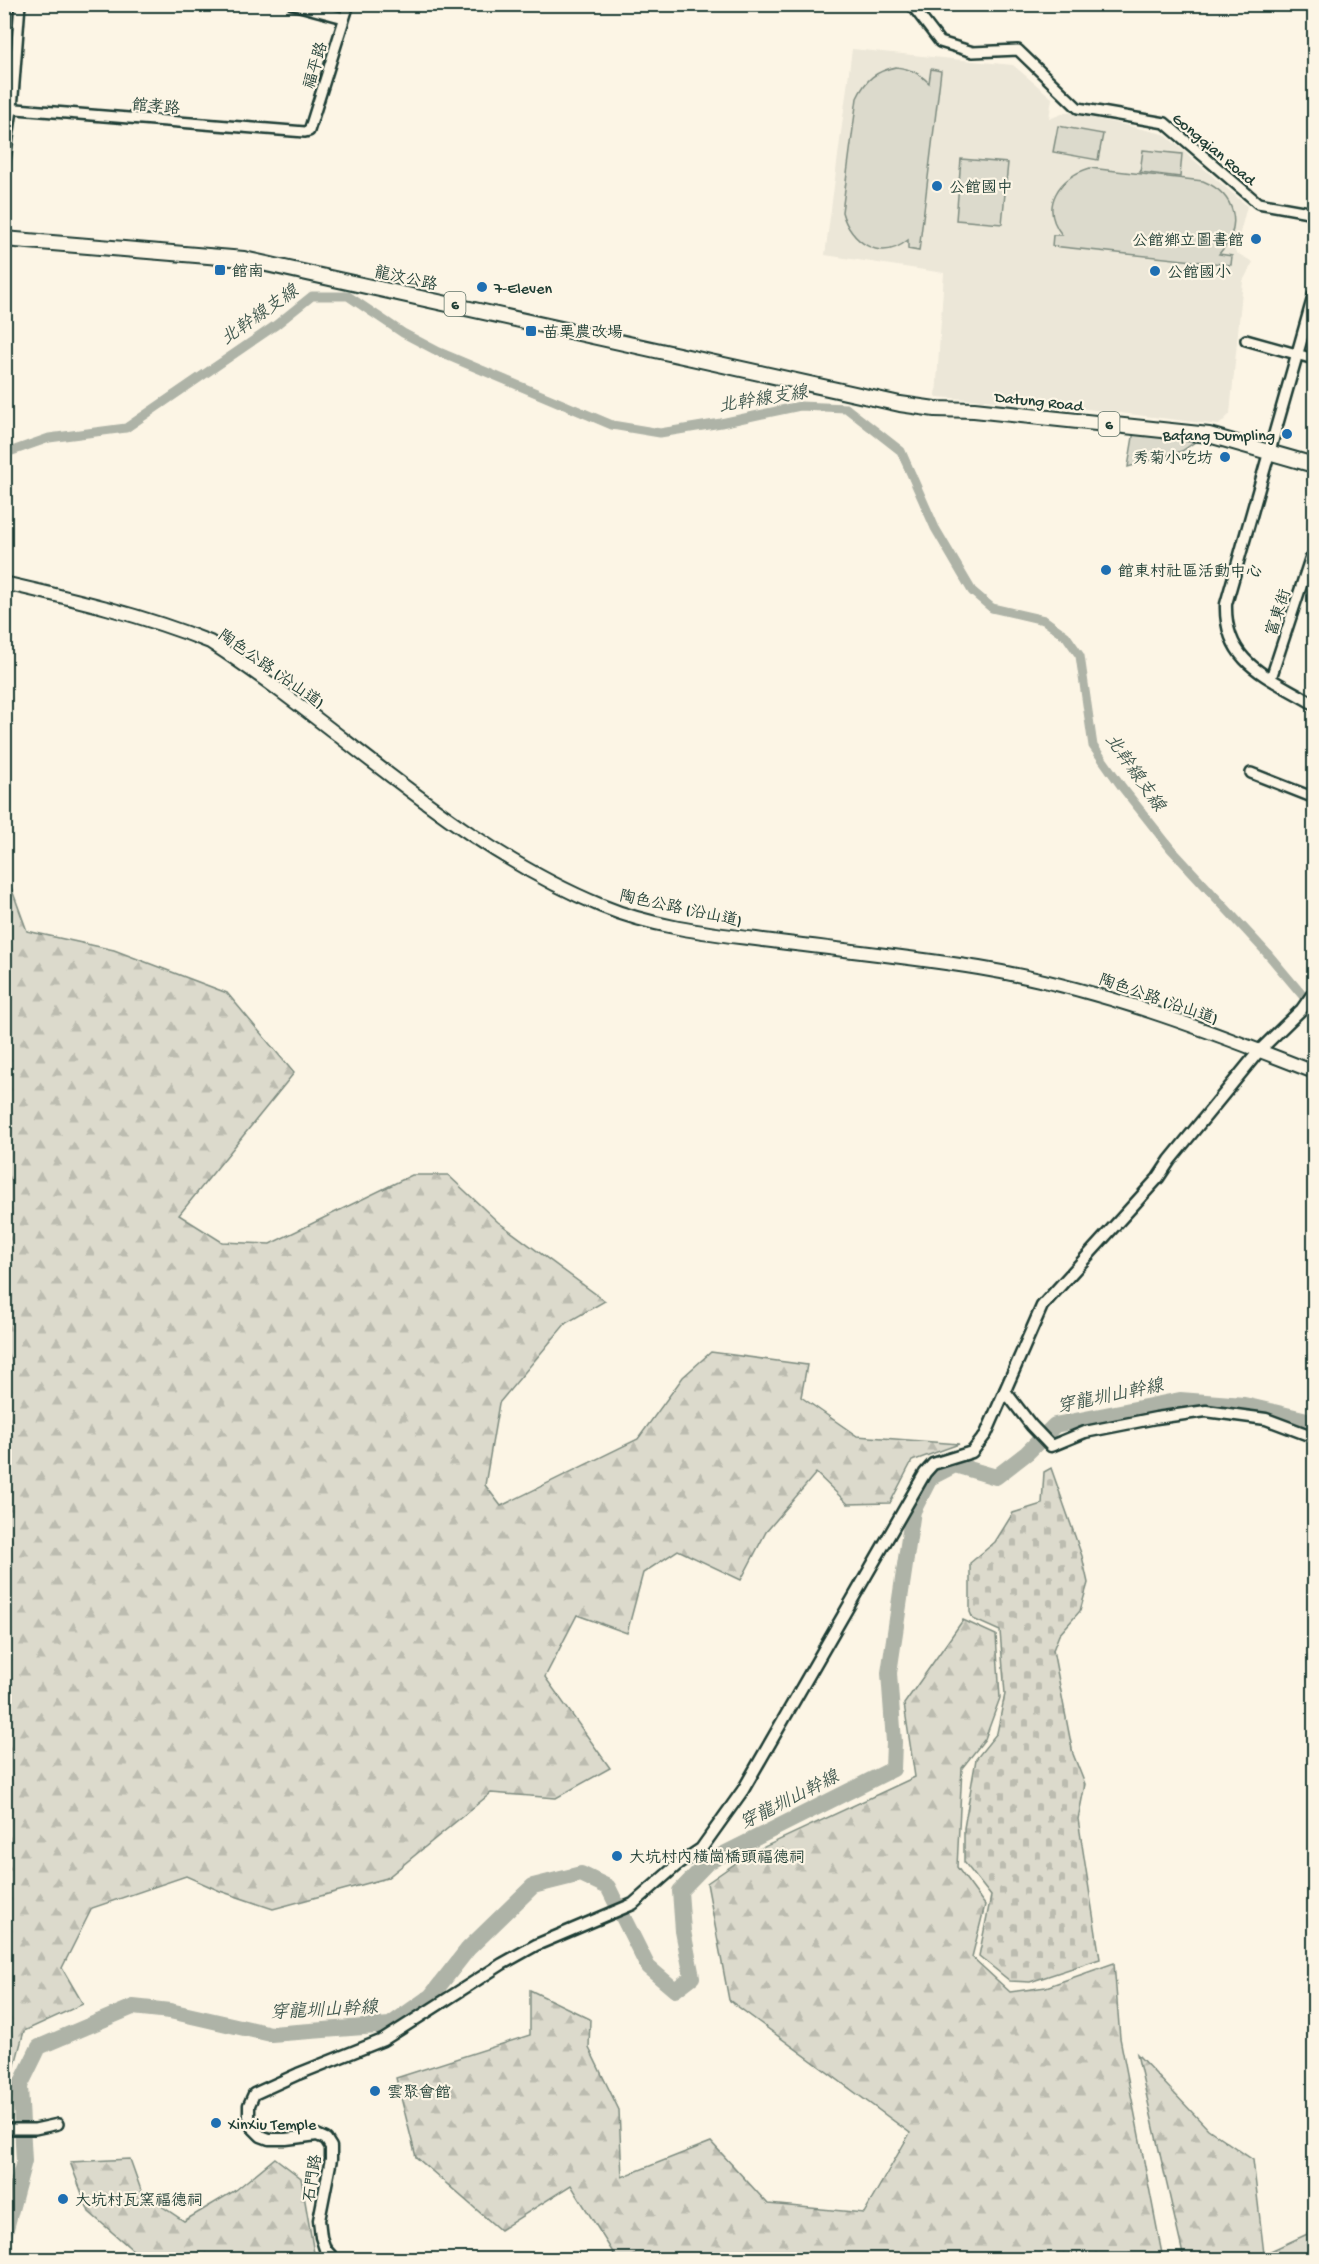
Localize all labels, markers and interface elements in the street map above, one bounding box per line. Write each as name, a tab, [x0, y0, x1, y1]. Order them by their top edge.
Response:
street label: 福平路	[299, 40, 333, 92]
street label: 館孝路	[131, 95, 181, 120]
street label: Gongqian Road	[1167, 110, 1260, 192]
place label: 公館國中	[949, 178, 1013, 199]
marker: 公館國中	[930, 179, 944, 193]
place label: 公館鄉立圖書館	[1132, 231, 1244, 252]
marker: 公館鄉立圖書館	[1249, 232, 1263, 246]
place label: 館南	[232, 262, 264, 283]
marker: 館南	[213, 263, 227, 277]
street label: 龍汶公路	[372, 263, 439, 296]
marker: 公館國小	[1148, 264, 1162, 278]
place label: 公館國小	[1167, 264, 1231, 284]
water label: 北幹線支線	[217, 280, 304, 350]
marker: 7-Eleven	[475, 280, 489, 294]
place label: 7-Eleven	[493, 281, 552, 300]
road number: 6	[444, 292, 466, 316]
place label: 苗栗農改場	[543, 323, 623, 344]
marker: 苗栗農改場	[524, 324, 538, 338]
water label: 北幹線支線	[717, 382, 810, 418]
street label: Datung Road	[992, 389, 1085, 418]
road number: 6	[1098, 412, 1120, 436]
marker: Bafang Dumpling	[1280, 427, 1294, 441]
place label: Bafang Dumpling	[1162, 428, 1275, 447]
place label: 秀菊小吃坊	[1133, 449, 1213, 470]
marker: 秀菊小吃坊	[1218, 450, 1232, 464]
place label: 館東村社區活動中心	[1118, 562, 1262, 583]
marker: 館東村社區活動中心	[1099, 563, 1113, 577]
street label: 富東街	[1262, 587, 1297, 639]
street label: 陶色公路 (沿山道)	[213, 626, 328, 714]
water label: 北幹線支線	[1100, 730, 1170, 817]
street label: 陶色公路 (沿山道)	[617, 886, 744, 933]
street label: 陶色公路 (沿山道)	[1096, 970, 1221, 1031]
water label: 穿龍圳山幹線	[1055, 1375, 1167, 1419]
water label: 穿龍圳山幹線	[737, 1766, 844, 1835]
place label: 大坑村內橫崗橋頭福德祠	[629, 1848, 805, 1869]
marker: 大坑村內橫崗橋頭福德祠	[610, 1849, 624, 1863]
water label: 穿龍圳山幹線	[270, 1997, 380, 2025]
place label: 雲聚會館	[387, 2083, 451, 2104]
marker: 雲聚會館	[368, 2084, 382, 2098]
marker: XinXiu Temple	[209, 2116, 223, 2130]
place label: XinXiu Temple	[227, 2117, 317, 2136]
street label: 石門路	[299, 2153, 328, 2204]
marker: 大坑村瓦窯福德祠	[56, 2192, 70, 2206]
place label: 大坑村瓦窯福德祠	[75, 2192, 203, 2212]

